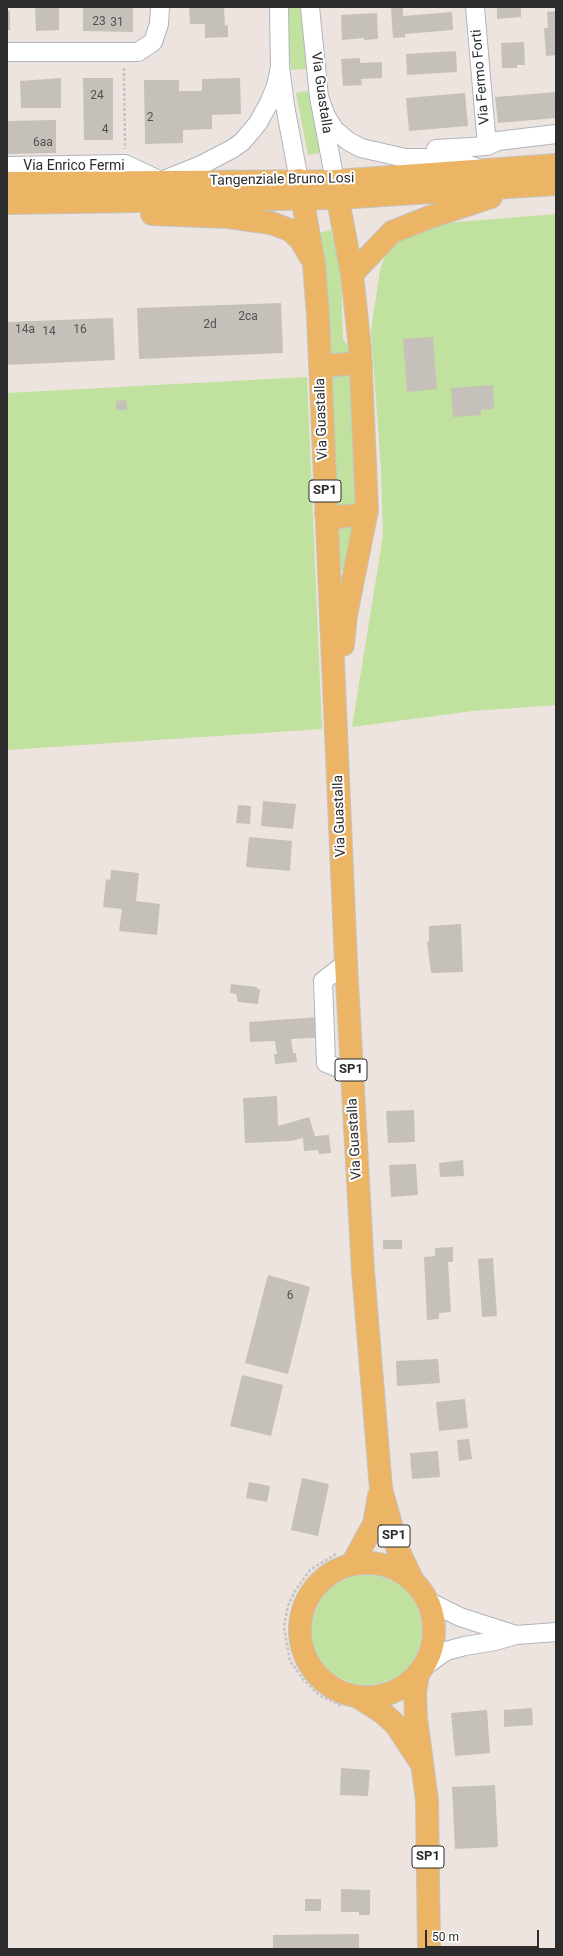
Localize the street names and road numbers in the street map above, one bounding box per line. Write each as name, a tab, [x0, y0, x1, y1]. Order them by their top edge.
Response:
street label: Via Fermo Forti	[468, 29, 494, 125]
street label: Via Guastalla	[307, 51, 335, 135]
street label: Via Enrico Fermi	[23, 158, 125, 174]
street label: Tangenziale Bruno Losi	[209, 170, 355, 190]
street label: Via Guastalla	[312, 378, 332, 460]
road number: SP1	[309, 480, 341, 502]
street label: Via Guastalla	[330, 775, 350, 857]
road number: SP1	[335, 1059, 367, 1081]
street label: Via Guastalla	[344, 1098, 366, 1180]
road number: SP1	[378, 1525, 410, 1547]
road number: SP1	[412, 1846, 444, 1868]

